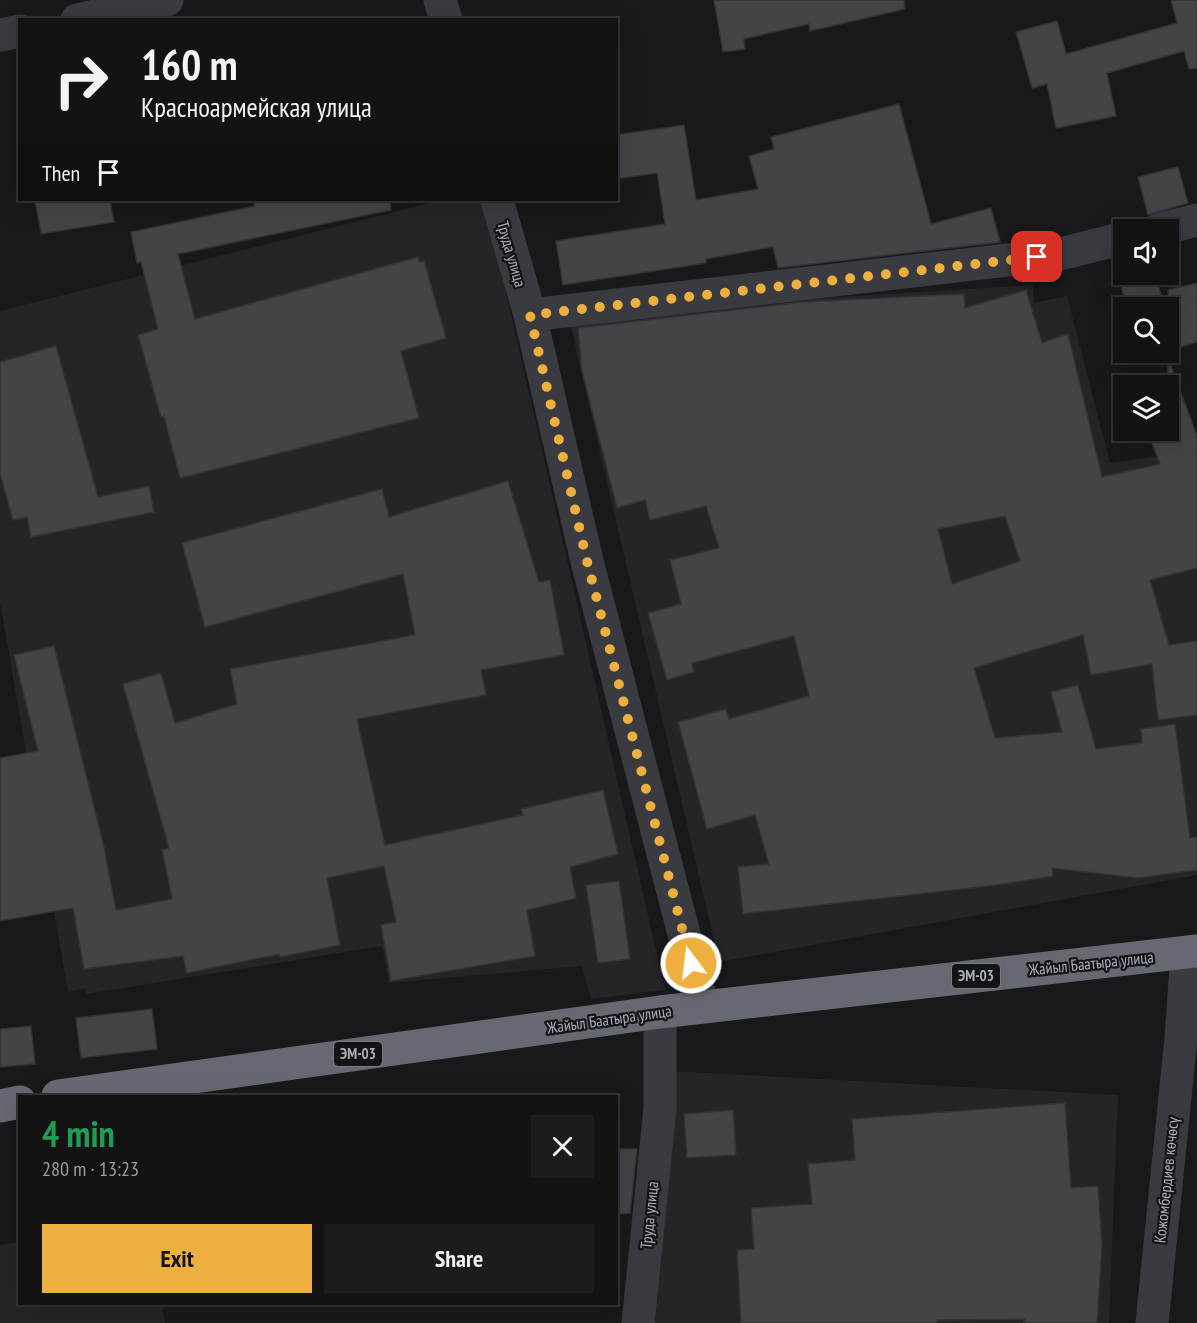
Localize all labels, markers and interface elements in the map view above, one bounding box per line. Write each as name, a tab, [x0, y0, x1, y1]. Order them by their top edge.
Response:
text: 160 m	[141, 37, 238, 92]
icon: right	[42, 42, 120, 120]
text: Красноармейская улица	[141, 90, 372, 124]
icon: arrive	[92, 156, 125, 189]
text: Then	[42, 159, 80, 187]
street label: Труда улица	[493, 219, 531, 289]
map controls	[1113, 219, 1179, 441]
button: sound	[1113, 219, 1179, 285]
pin	[1011, 231, 1062, 282]
icon: arrive	[1020, 240, 1053, 273]
button: search	[1113, 297, 1179, 363]
button: layers	[1113, 375, 1179, 441]
position arrow	[659, 931, 723, 995]
street label: Жайыл Баатыра улица	[1027, 946, 1154, 980]
road number: ЭМ-03	[952, 964, 1000, 988]
street label: Жайыл Баатыра улица	[544, 1000, 673, 1038]
road number: ЭМ-03	[334, 1042, 382, 1066]
text: 4 min	[42, 1110, 115, 1157]
button: close	[531, 1115, 594, 1178]
street label: Кожомбердиев көчөсү	[1149, 1115, 1183, 1244]
text: 280 m · 13:23	[42, 1156, 139, 1182]
street label: Труда улица	[636, 1180, 662, 1250]
button: Exit	[42, 1224, 312, 1293]
button: Share	[324, 1224, 594, 1293]

